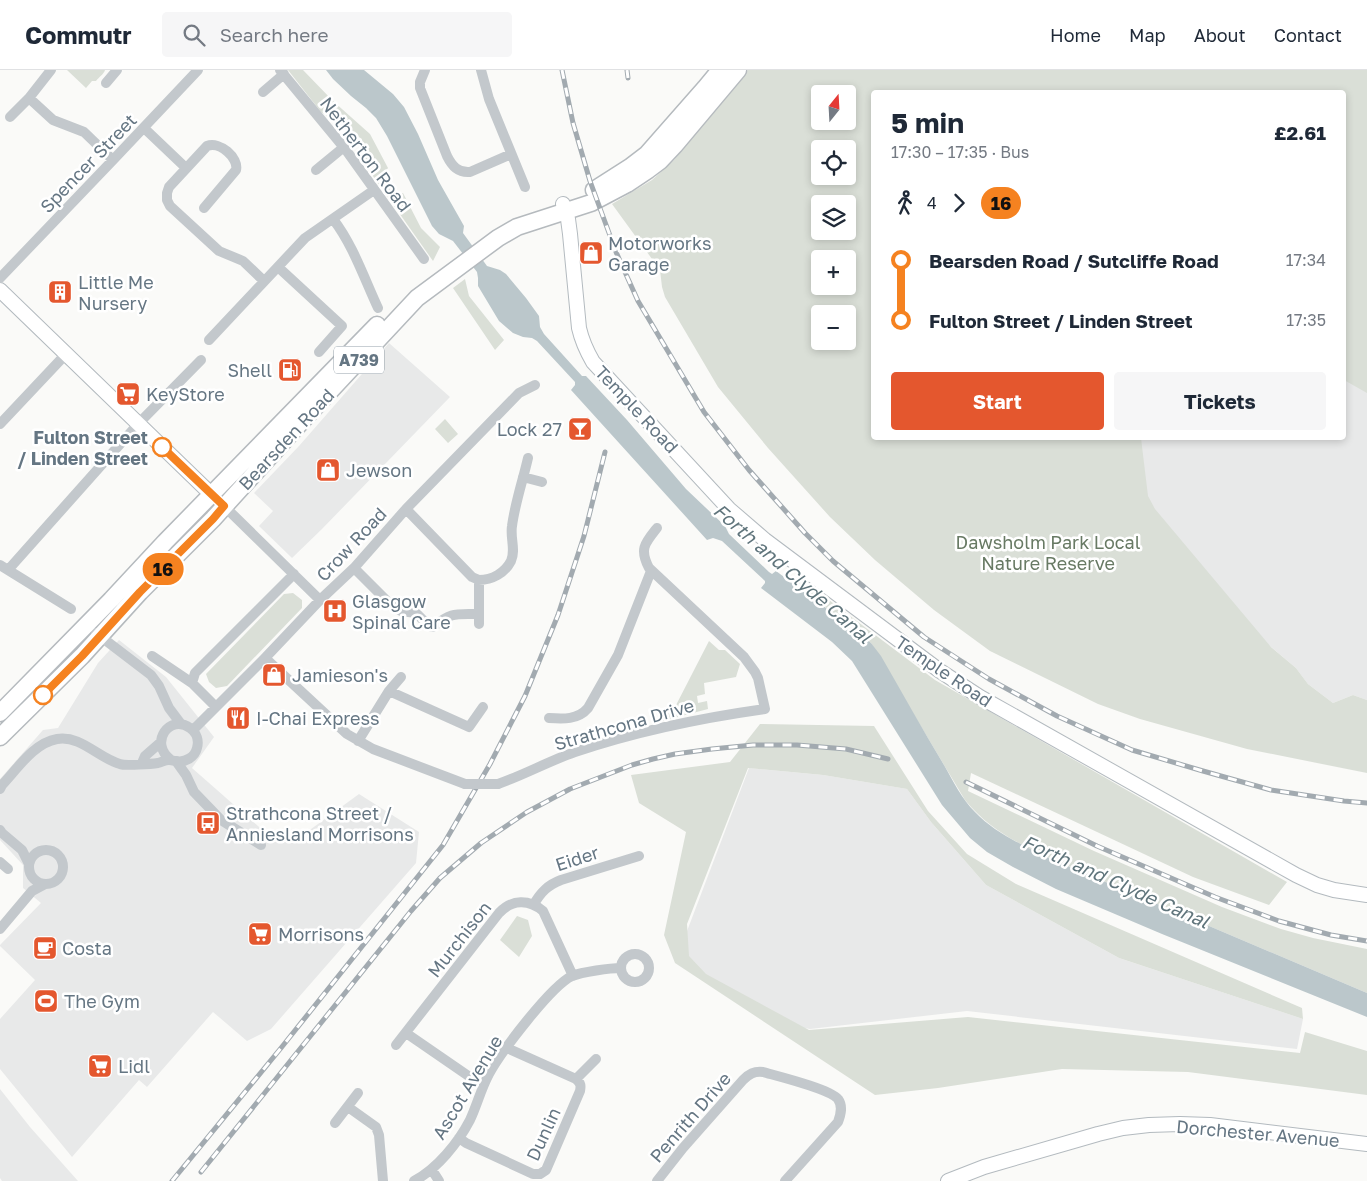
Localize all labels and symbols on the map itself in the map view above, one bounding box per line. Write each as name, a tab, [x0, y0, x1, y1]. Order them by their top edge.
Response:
north arrow	[811, 85, 856, 130]
street label: Netherton Road	[316, 92, 416, 216]
street label: Spencer Street	[35, 109, 141, 217]
place label: Motorworks Garage	[608, 232, 712, 275]
shop icon: Motorworks Garage	[578, 240, 604, 266]
place label: Little Me Nursery	[78, 271, 154, 314]
building icon: Little Me Nursery	[47, 279, 73, 305]
road number: A739	[334, 346, 384, 374]
fuel station icon: Shell	[277, 357, 303, 383]
place label: Shell	[227, 359, 272, 381]
street label: Temple Road	[591, 361, 683, 457]
supermarket icon: KeyStore	[115, 381, 141, 407]
place label: KeyStore	[146, 383, 225, 405]
street label: Bearsden Road	[233, 384, 339, 494]
bar icon: Lock 27	[567, 416, 593, 442]
place label: Lock 27	[497, 418, 562, 440]
place label: Fulton Street / Linden Street	[18, 426, 148, 469]
marker: Fulton Street / Linden Street	[152, 437, 172, 457]
shop icon: Jewson	[315, 457, 341, 483]
place label: Jewson	[346, 459, 412, 481]
water label: Forth and Clyde Canal	[709, 498, 877, 648]
street label: Crow Road	[311, 503, 391, 585]
park label: Dawsholm Park Local Nature Reserve	[956, 531, 1141, 574]
line badge: 16	[140, 553, 186, 585]
place label: Glasgow Spinal Care	[352, 590, 451, 633]
hospital icon: Glasgow Spinal Care	[322, 598, 348, 624]
street label: Temple Road	[892, 631, 996, 711]
shop icon: Jamieson's	[261, 662, 287, 688]
place label: Jamieson's	[292, 664, 388, 686]
unlabelled marker	[33, 685, 53, 705]
street label: Strathcona Drive	[552, 694, 696, 754]
restaurant icon: I-Chai Express	[225, 705, 251, 731]
place label: I-Chai Express	[256, 707, 380, 729]
place label: Strathcona Street / Anniesland Morrisons	[226, 802, 414, 845]
bus stop icon: Strathcona Street / Anniesland Morrisons	[195, 810, 221, 836]
water label: Forth and Clyde Canal	[1019, 829, 1214, 933]
street label: Eider	[553, 841, 601, 875]
street label: Murchison	[423, 897, 495, 981]
supermarket icon: Morrisons	[247, 921, 273, 947]
place label: Morrisons	[278, 923, 364, 945]
cafe icon: Costa	[32, 935, 58, 961]
place label: Costa	[62, 937, 112, 959]
sports icon: The Gym	[33, 988, 59, 1014]
place label: The Gym	[64, 990, 140, 1012]
street label: Ascot Avenue	[427, 1031, 507, 1143]
supermarket icon: Lidl	[87, 1053, 113, 1079]
place label: Lidl	[118, 1055, 150, 1077]
street label: Penrith Drive	[645, 1067, 735, 1167]
street label: Dunlin	[521, 1104, 565, 1164]
street label: Dorchester Avenue	[1175, 1115, 1341, 1151]

